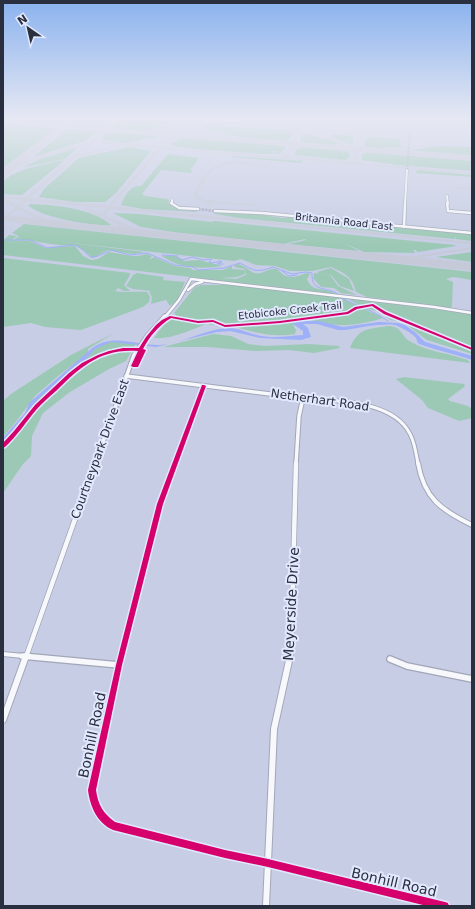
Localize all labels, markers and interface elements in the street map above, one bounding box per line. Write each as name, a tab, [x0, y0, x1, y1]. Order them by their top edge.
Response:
north arrow	[8, 8, 48, 48]
text: N	[15, 12, 30, 28]
street label: Britannia Road East	[294, 211, 394, 232]
street label: Etobicoke Creek Trail	[238, 300, 343, 321]
street label: Courtneypark Drive East	[68, 377, 132, 521]
street label: Netherhart Road	[270, 386, 370, 414]
street label: Meyerside Drive	[280, 547, 302, 661]
street label: Bonhill Road	[75, 691, 109, 779]
street label: Bonhill Road	[350, 864, 438, 900]

